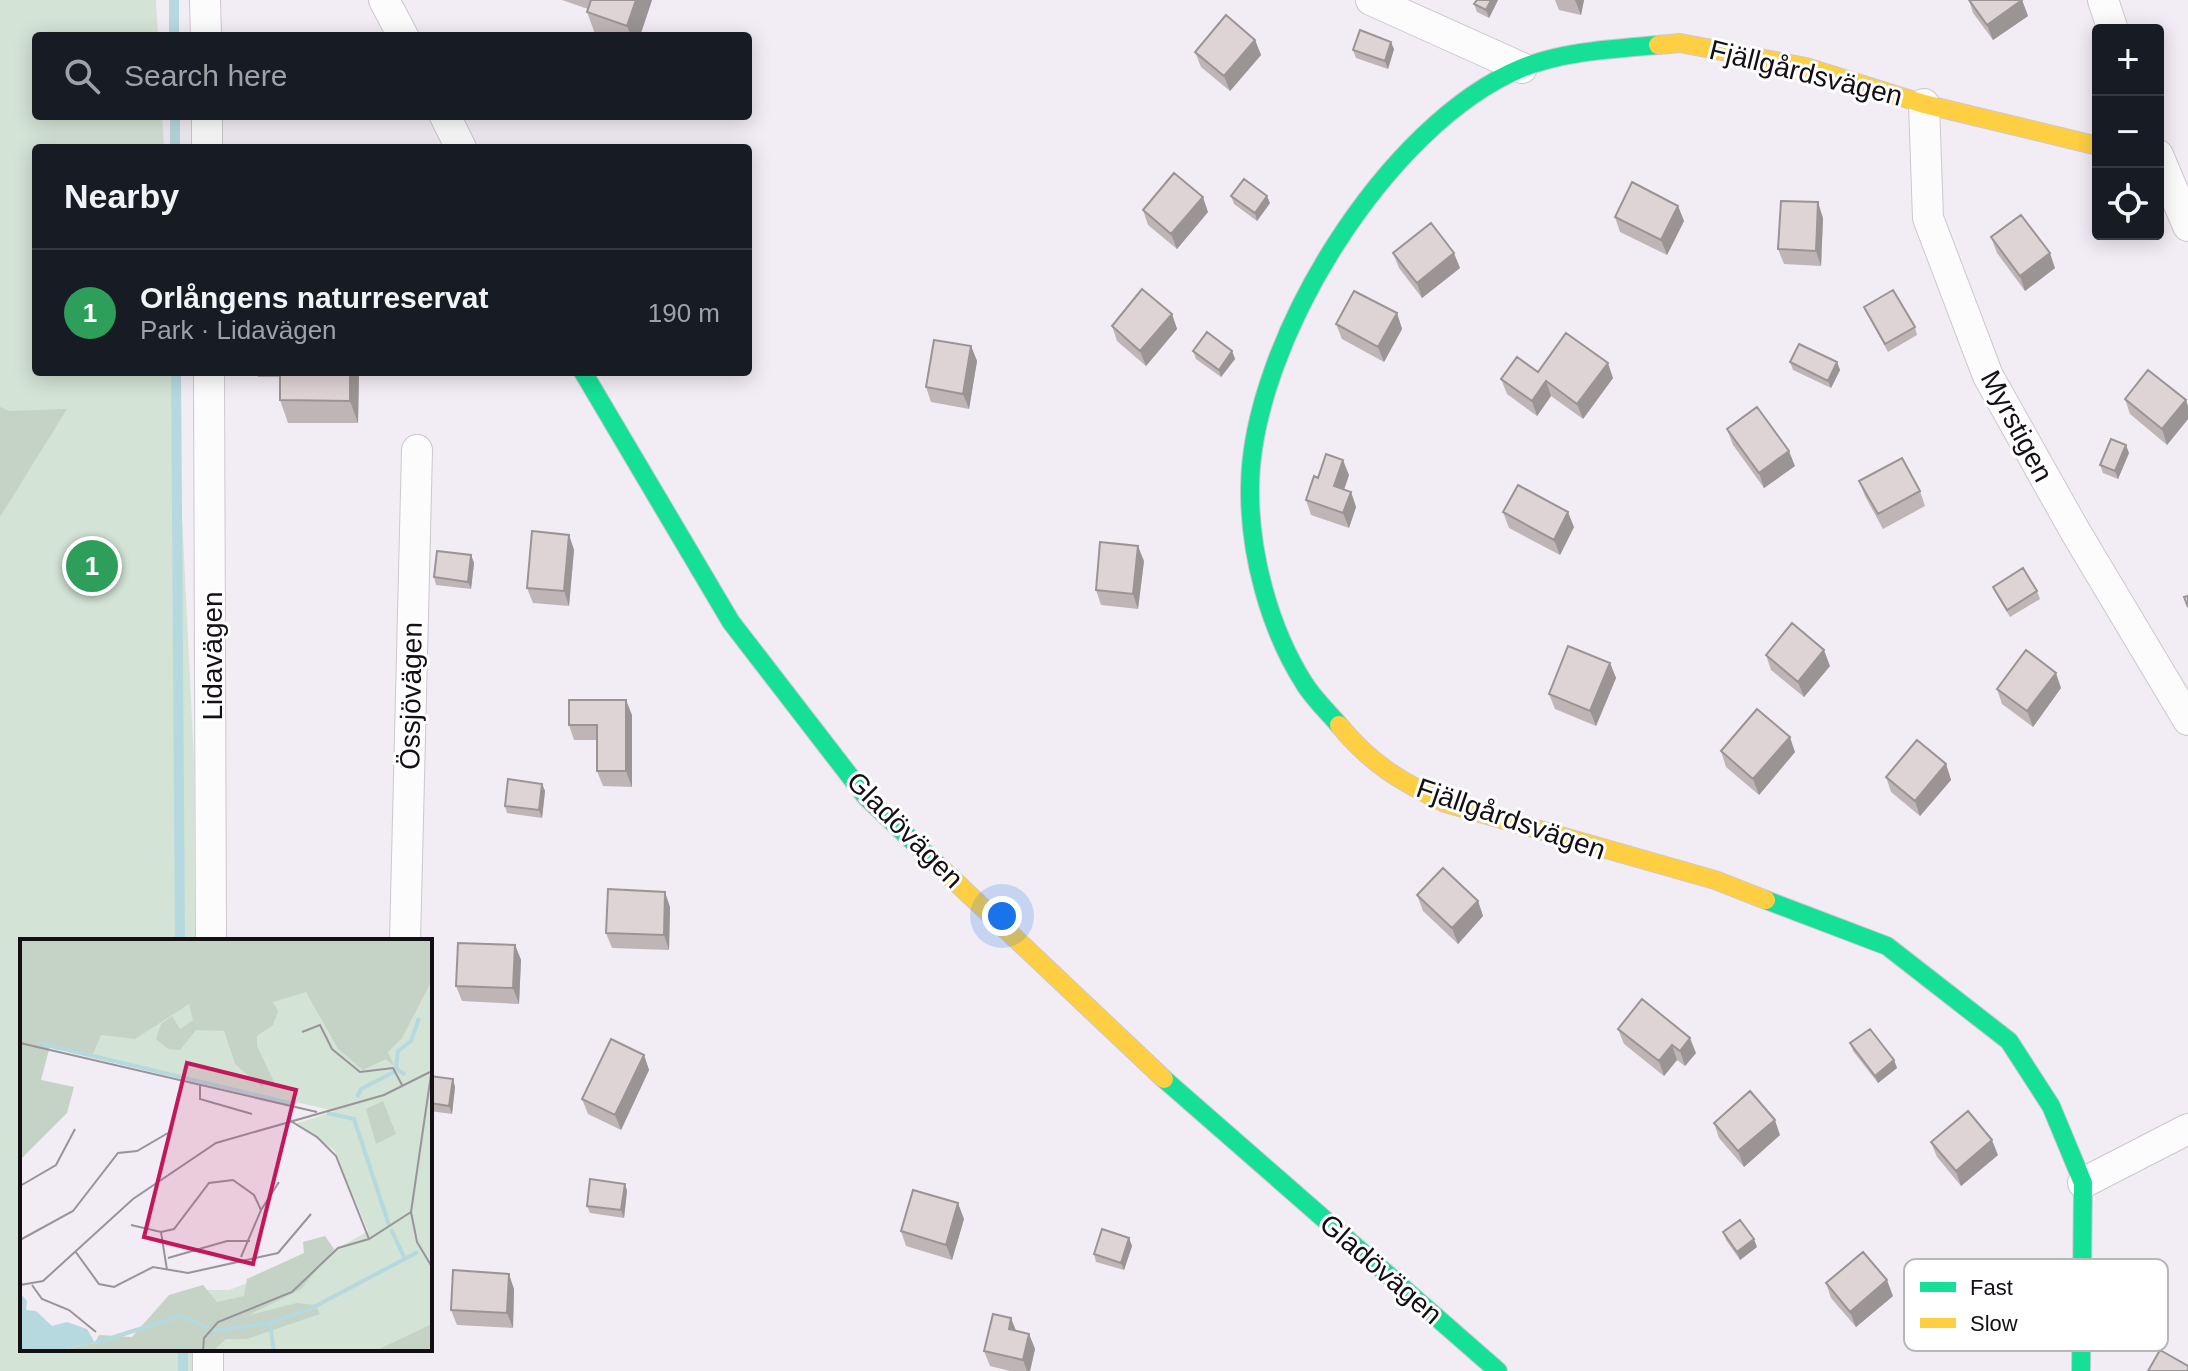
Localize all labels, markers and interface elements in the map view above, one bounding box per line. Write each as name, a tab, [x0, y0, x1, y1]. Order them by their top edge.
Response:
map controls	[2092, 24, 2164, 240]
button: +	[2092, 24, 2164, 96]
search box	[32, 32, 752, 120]
street label: Fjällgårdsvägen	[1706, 34, 1906, 112]
icon: search	[60, 54, 104, 98]
text: Search here	[124, 59, 287, 92]
button: −	[2092, 96, 2164, 168]
button: locate	[2092, 168, 2164, 240]
text: Nearby	[64, 177, 179, 215]
text: Orlångens naturreservat	[140, 281, 488, 314]
text: 1	[83, 298, 97, 328]
text: 190 m	[648, 298, 720, 328]
text: Park · Lidavägen	[140, 315, 337, 345]
street label: Myrstigen	[1975, 365, 2059, 487]
pin: 1	[66, 536, 118, 596]
street label: Lidavägen	[197, 591, 228, 721]
street label: Össjövägen	[394, 622, 428, 770]
street label: Gladövägen	[841, 766, 969, 894]
street label: Fjällgårdsvägen	[1413, 772, 1609, 866]
your location	[982, 896, 1022, 936]
inset map	[20, 939, 432, 1351]
street label: Gladövägen	[1314, 1208, 1448, 1330]
legend	[1904, 1259, 2168, 1351]
text: Fast	[1970, 1275, 2013, 1300]
text: Slow	[1970, 1311, 2018, 1336]

